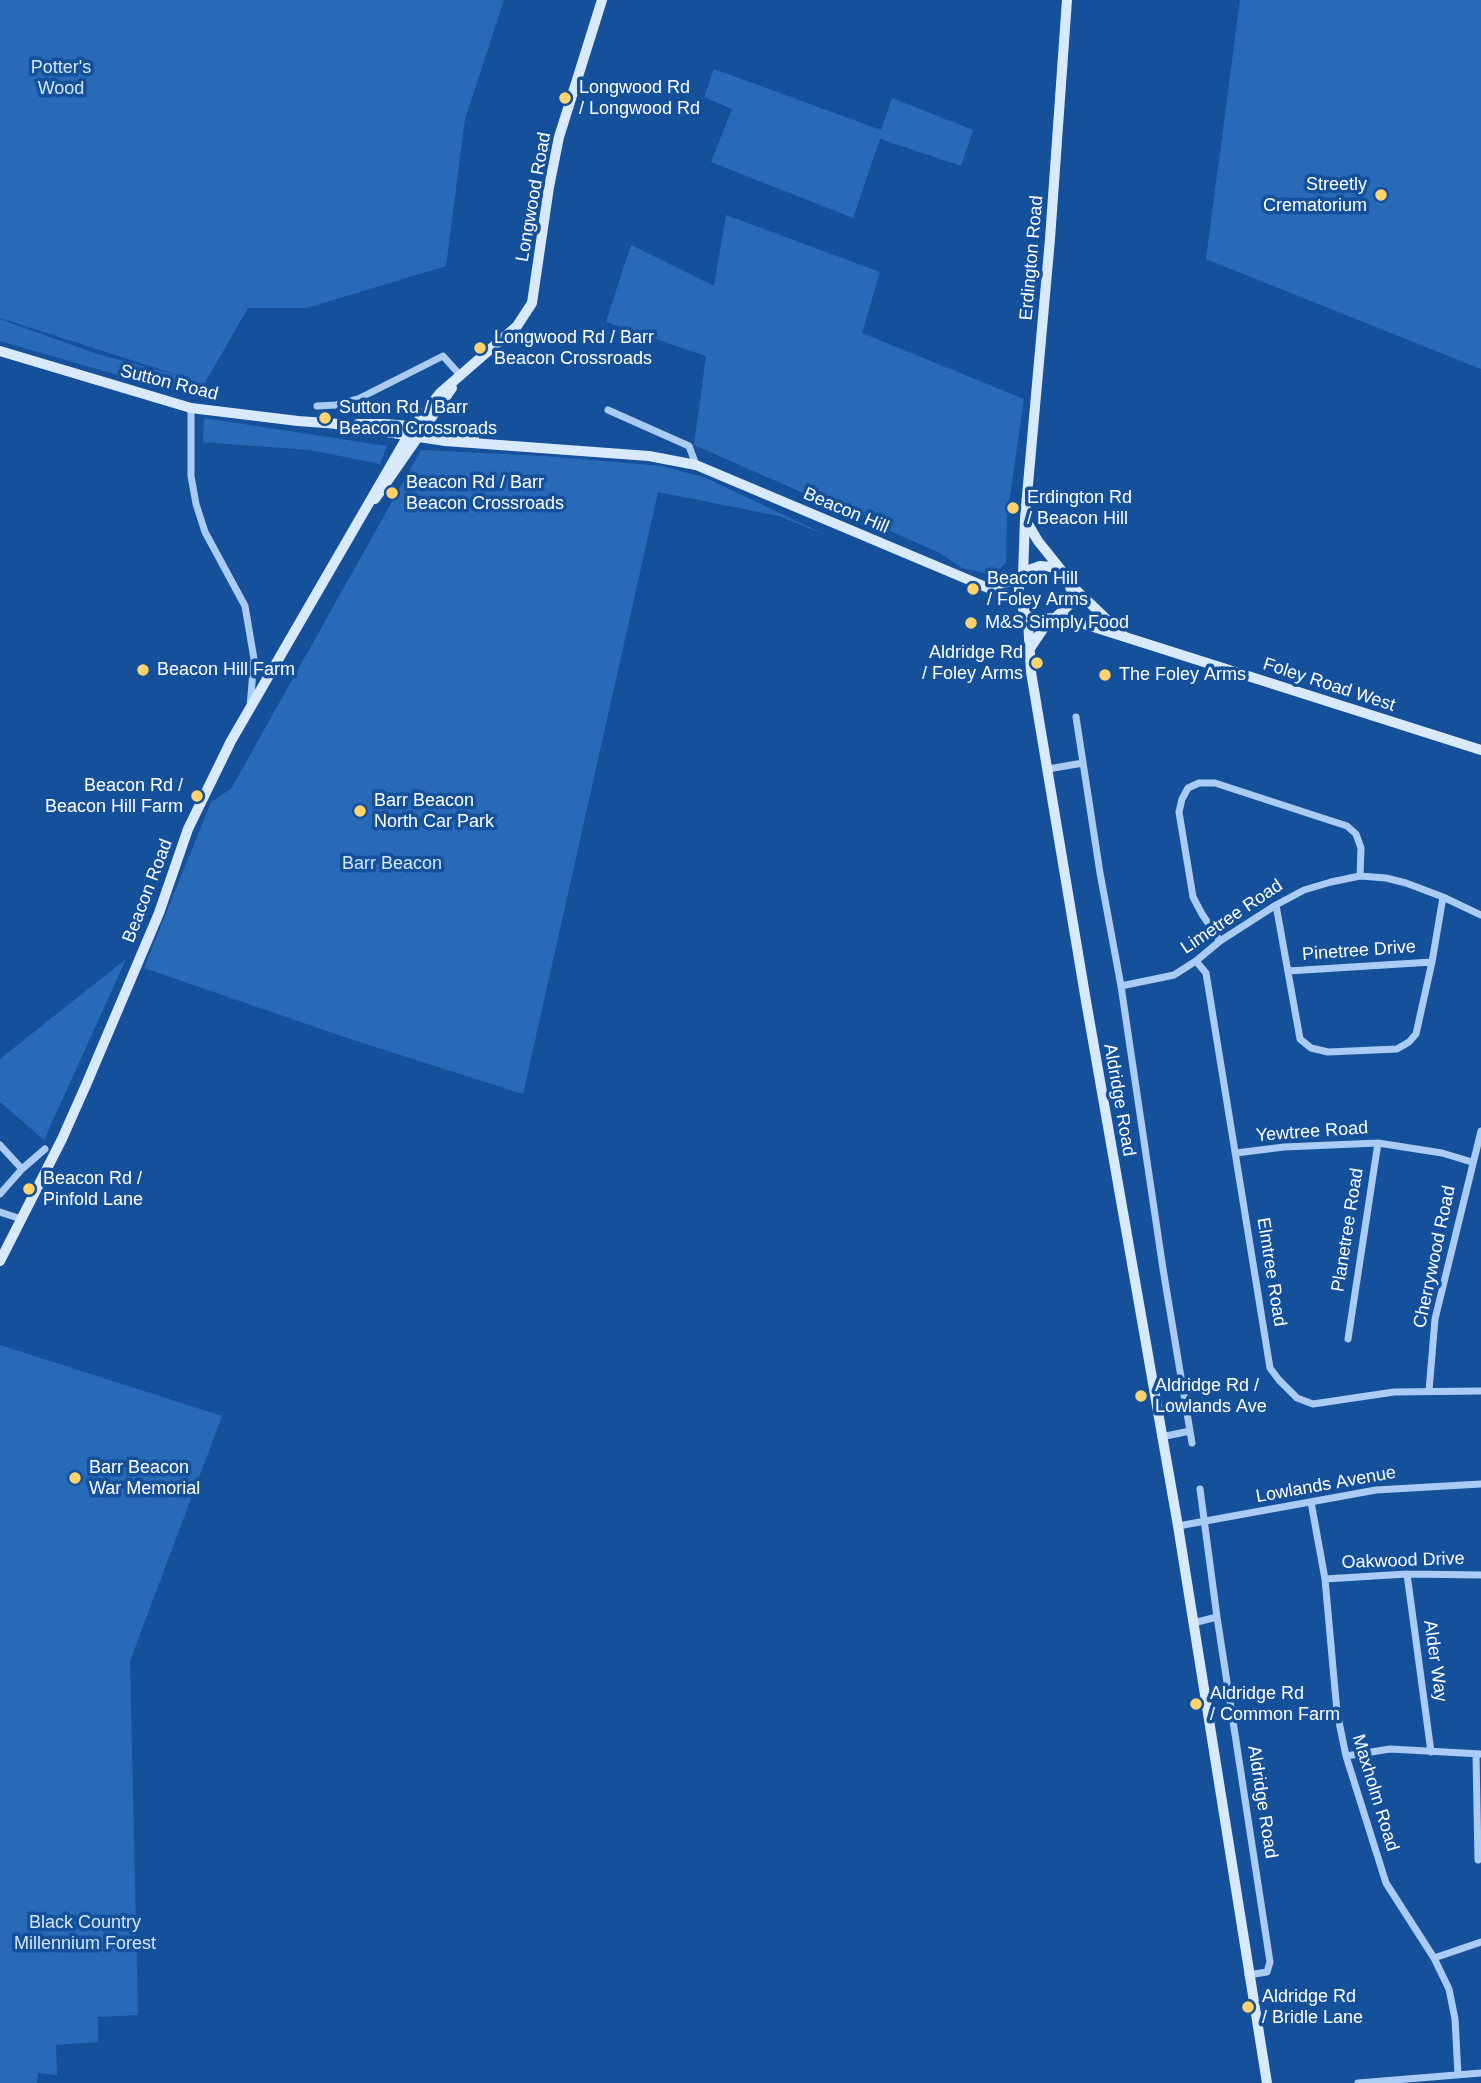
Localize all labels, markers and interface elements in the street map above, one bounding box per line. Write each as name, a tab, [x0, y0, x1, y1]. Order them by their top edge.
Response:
park label: Potter's Wood	[31, 57, 91, 100]
place label: Longwood Rd / Longwood Rd	[579, 77, 700, 119]
marker: Longwood Rd / Longwood Rd	[557, 90, 573, 106]
street label: Longwood Road	[512, 131, 556, 263]
place label: Streetly Crematorium	[1263, 174, 1367, 216]
marker: Streetly Crematorium	[1373, 187, 1389, 203]
street label: Erdington Road	[1016, 195, 1048, 321]
place label: Longwood Rd / Barr Beacon Crossroads	[494, 327, 654, 370]
marker: Longwood Rd / Barr Beacon Crossroads	[472, 340, 488, 356]
street label: Sutton Road	[118, 360, 220, 406]
place label: Sutton Rd / Barr Beacon Crossroads	[339, 397, 497, 440]
marker: Sutton Rd / Barr Beacon Crossroads	[317, 410, 333, 426]
place label: Beacon Rd / Barr Beacon Crossroads	[406, 472, 564, 514]
street label: Beacon Hill	[800, 483, 892, 539]
marker: Beacon Rd / Barr Beacon Crossroads	[384, 485, 400, 501]
place label: Erdington Rd / Beacon Hill	[1027, 487, 1132, 530]
marker: Erdington Rd / Beacon Hill	[1005, 500, 1021, 516]
place label: Beacon Hill / Foley Arms	[987, 568, 1088, 610]
marker: Beacon Hill / Foley Arms	[965, 581, 981, 597]
place label: M&S Simply Food	[985, 612, 1129, 634]
marker: M&S Simply Food	[963, 615, 979, 631]
place label: Aldridge Rd / Foley Arms	[922, 642, 1023, 684]
street label: Foley Road West	[1260, 653, 1398, 717]
marker: Aldridge Rd / Foley Arms	[1029, 655, 1045, 671]
place label: Beacon Hill Farm	[157, 659, 295, 681]
marker: Beacon Hill Farm	[135, 662, 151, 678]
place label: The Foley Arms	[1119, 664, 1246, 686]
marker: The Foley Arms	[1097, 667, 1113, 683]
place label: Beacon Rd / Beacon Hill Farm	[45, 775, 183, 818]
marker: Beacon Rd / Beacon Hill Farm	[189, 788, 205, 804]
place label: Barr Beacon North Car Park	[374, 790, 494, 832]
marker: Barr Beacon North Car Park	[352, 803, 368, 819]
street label: Beacon Road	[118, 836, 178, 946]
park label: Barr Beacon	[342, 853, 442, 875]
street label: Limetree Road	[1177, 875, 1287, 959]
street label: Pinetree Drive	[1301, 936, 1417, 966]
street label: Aldridge Road	[1098, 1042, 1140, 1158]
street label: Yewtree Road	[1255, 1117, 1369, 1147]
street label: Planetree Road	[1328, 1167, 1368, 1293]
place label: Beacon Rd / Pinfold Lane	[43, 1168, 143, 1210]
marker: Beacon Rd / Pinfold Lane	[21, 1181, 37, 1197]
street label: Cherrywood Road	[1409, 1184, 1461, 1330]
street label: Elmtree Road	[1252, 1216, 1290, 1328]
place label: Aldridge Rd / Lowlands Ave	[1155, 1375, 1267, 1418]
marker: Aldridge Rd / Lowlands Ave	[1133, 1388, 1149, 1404]
place label: Barr Beacon War Memorial	[89, 1457, 200, 1500]
street label: Lowlands Avenue	[1254, 1462, 1398, 1508]
marker: Barr Beacon War Memorial	[67, 1470, 83, 1486]
street label: Oakwood Drive	[1341, 1548, 1465, 1574]
street label: Alder Way	[1419, 1619, 1451, 1703]
place label: Aldridge Rd / Common Farm	[1210, 1683, 1340, 1726]
marker: Aldridge Rd / Common Farm	[1188, 1696, 1204, 1712]
street label: Maxholm Road	[1347, 1732, 1403, 1854]
street label: Aldridge Road	[1242, 1744, 1282, 1860]
park label: Black Country Millennium Forest	[14, 1912, 156, 1954]
place label: Aldridge Rd / Bridle Lane	[1262, 1986, 1363, 2028]
marker: Aldridge Rd / Bridle Lane	[1240, 1999, 1256, 2015]

